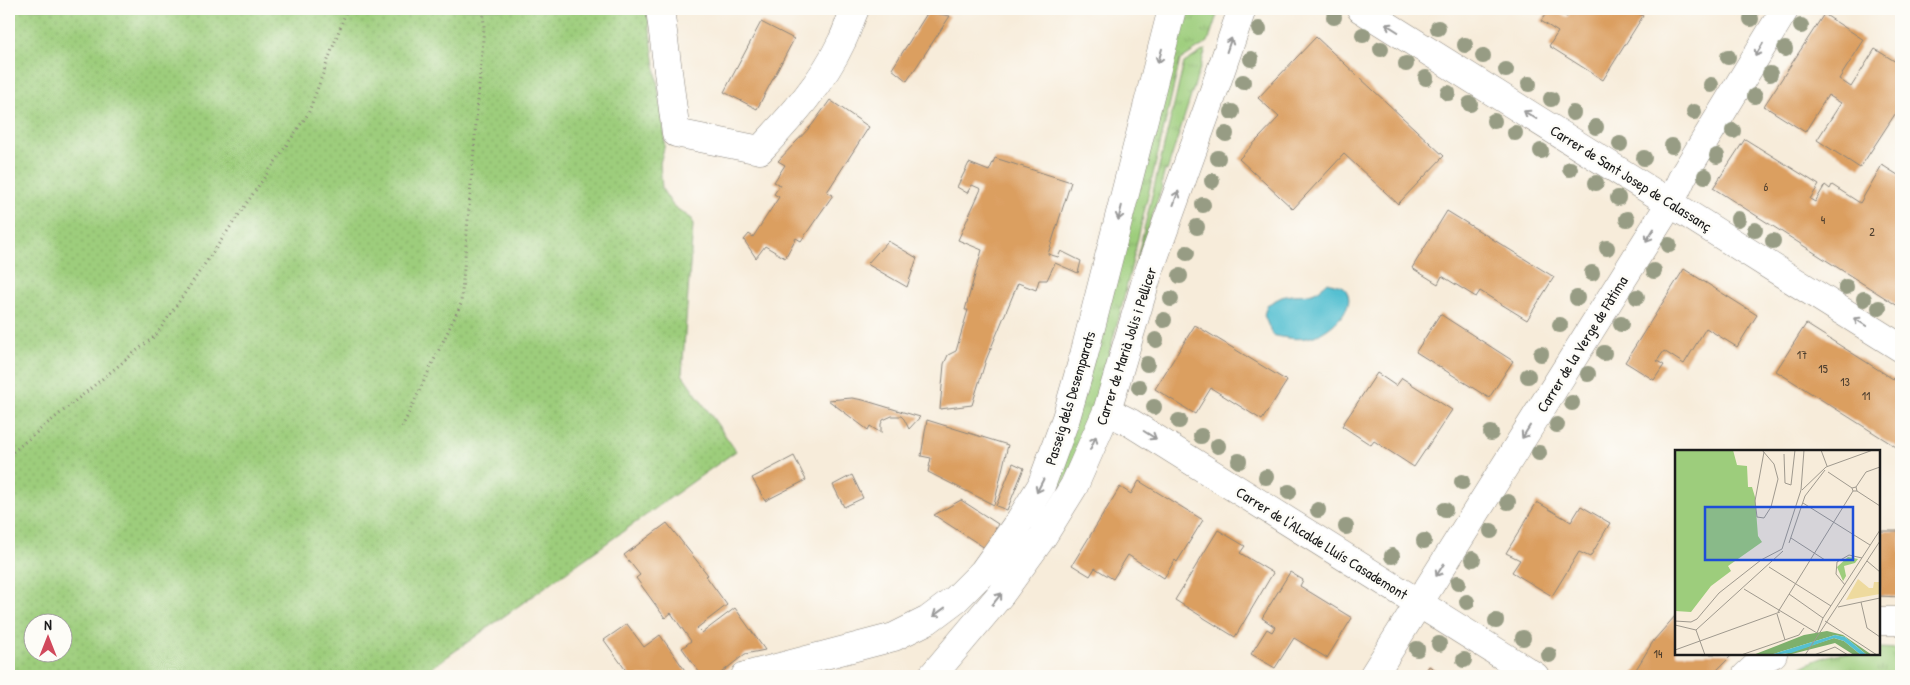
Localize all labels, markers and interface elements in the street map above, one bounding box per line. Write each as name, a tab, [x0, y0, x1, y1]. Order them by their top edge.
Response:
one-way arrow	[1385, 23, 1399, 34]
one-way arrow	[1225, 37, 1235, 53]
one-way arrow	[1754, 43, 1764, 57]
one-way arrow	[1155, 47, 1164, 63]
one-way arrow	[1523, 109, 1537, 119]
street label: Carrer de Sant Josep de Calassanç	[1546, 120, 1716, 236]
house number: 6	[1764, 178, 1769, 195]
one-way arrow	[1171, 191, 1181, 207]
one-way arrow	[1115, 205, 1124, 221]
house number: 4	[1821, 211, 1826, 228]
house number: 2	[1869, 223, 1875, 240]
one-way arrow	[1645, 228, 1655, 242]
street label: Carrer de Marià Jolis i Pellicer	[1091, 264, 1162, 428]
street label: Carrer de la Verge de Fàtima	[1531, 272, 1633, 416]
one-way arrow	[1853, 317, 1867, 327]
street label: Passeig dels Desemparats	[1040, 328, 1100, 468]
house number: 17	[1797, 346, 1807, 363]
house number: 15	[1818, 360, 1828, 377]
house number: 13	[1840, 373, 1850, 390]
house number: 11	[1862, 387, 1870, 404]
one-way arrow	[1521, 425, 1531, 439]
one-way arrow	[1143, 430, 1157, 440]
one-way arrow	[1089, 436, 1098, 451]
inset map	[1675, 450, 1880, 655]
one-way arrow	[1035, 479, 1045, 494]
street label: Carrer de l'Alcalde Lluís Casademont	[1232, 481, 1413, 605]
one-way arrow	[1435, 562, 1445, 576]
one-way arrow	[992, 592, 1003, 605]
one-way arrow	[932, 607, 946, 617]
north arrow	[22, 612, 72, 662]
text: N	[44, 615, 52, 634]
house number: 14	[1654, 645, 1663, 662]

